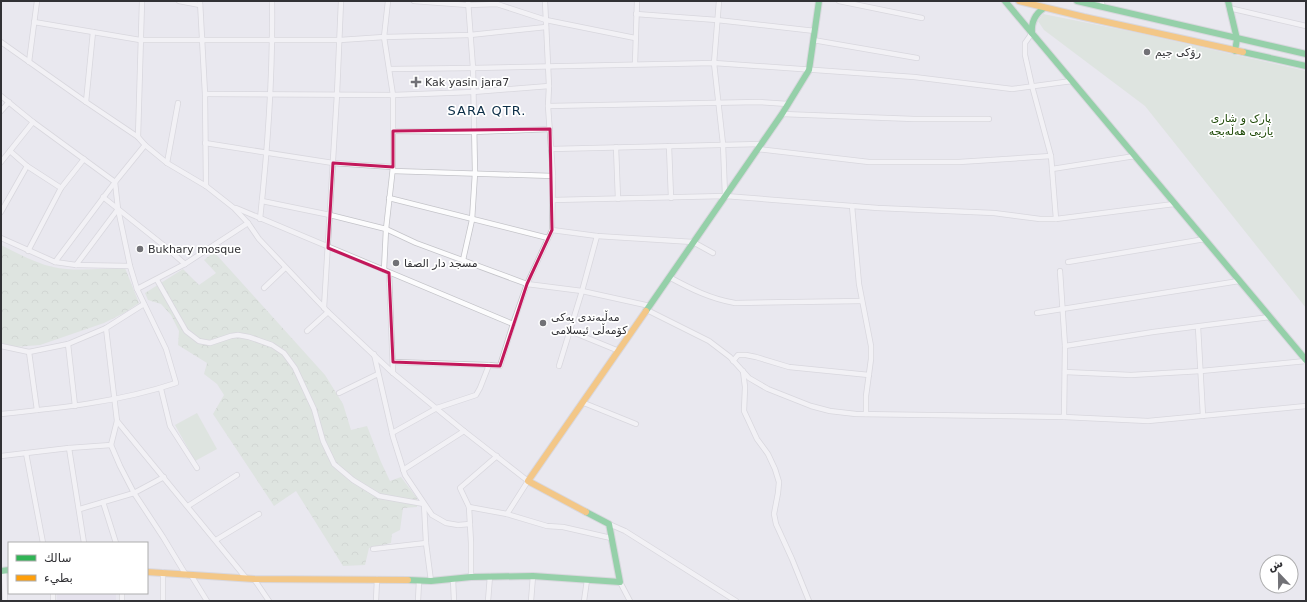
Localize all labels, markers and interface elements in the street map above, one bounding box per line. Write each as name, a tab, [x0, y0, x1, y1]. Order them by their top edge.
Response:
place label: رۆکی جیم	[1155, 46, 1201, 59]
marker: رۆکی جیم	[1142, 47, 1152, 57]
marker: Kak yasin jara7	[410, 76, 422, 88]
place label: Kak yasin jara7	[425, 76, 509, 89]
district label: SARA QTR.	[448, 103, 526, 118]
park label: پارک و شاری یاریی ھەڵەبجە	[1209, 112, 1273, 138]
place label: Bukhary mosque	[148, 243, 241, 256]
marker: Bukhary mosque	[135, 244, 145, 254]
place label: مسجد دار الصفا	[404, 257, 478, 270]
marker: مسجد دار الصفا	[391, 258, 401, 268]
place label: مەڵبەندی یەکی کۆمەڵی ئیسلامی	[551, 310, 628, 337]
marker: مەڵبەندی یەکی کۆمەڵی ئیسلامی	[538, 318, 548, 328]
legend	[8, 542, 148, 594]
text: سالك	[44, 551, 71, 565]
north arrow	[1259, 554, 1299, 594]
text: ش	[1266, 556, 1285, 574]
text: بطيء	[44, 571, 73, 585]

